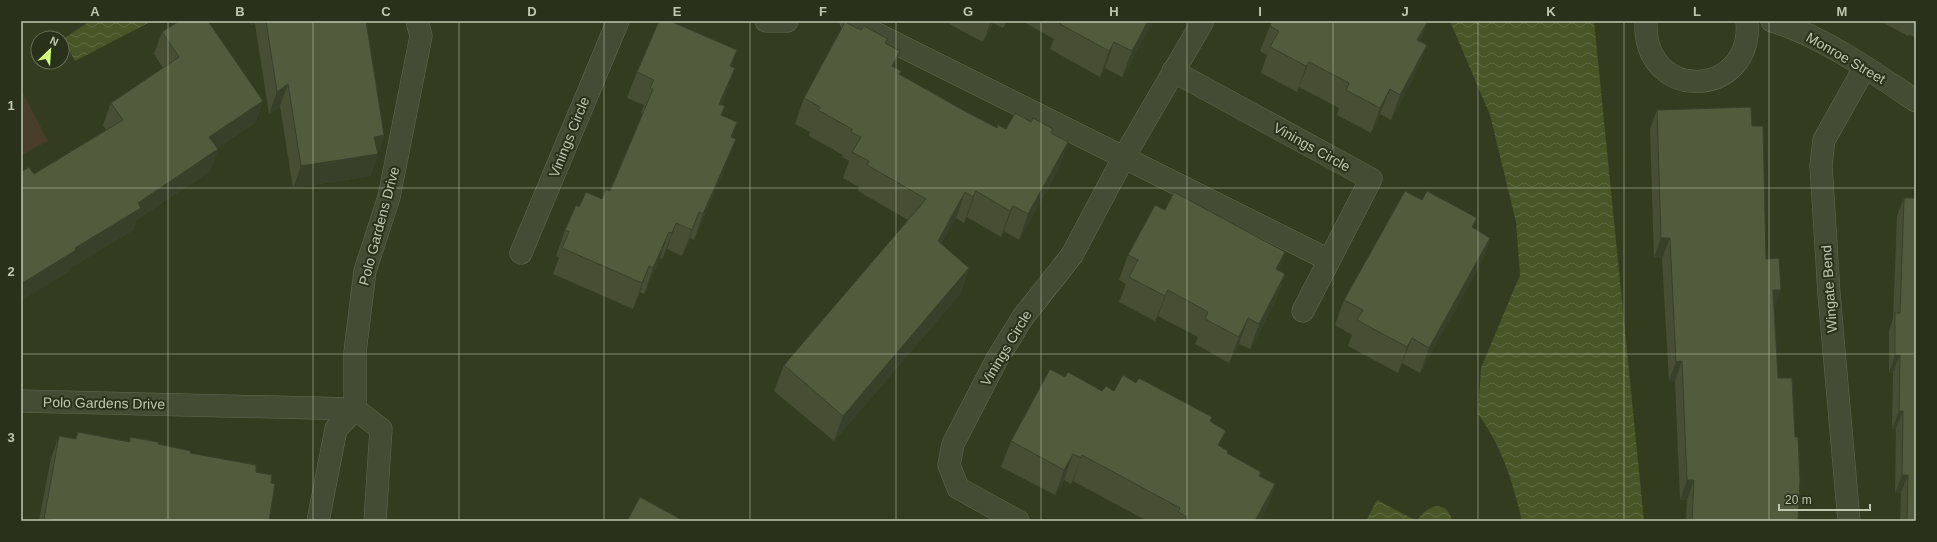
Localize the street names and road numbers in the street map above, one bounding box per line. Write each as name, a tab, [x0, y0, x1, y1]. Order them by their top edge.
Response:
street label: Monroe Street	[1804, 29, 1889, 87]
street label: Vinings Circle	[546, 94, 592, 180]
street label: Vinings Circle	[1271, 119, 1353, 175]
street label: Polo Gardens Drive	[355, 165, 403, 287]
street label: Wingate Bend	[1818, 245, 1840, 333]
street label: Vinings Circle	[977, 307, 1035, 389]
street label: Polo Gardens Drive	[43, 394, 165, 412]

